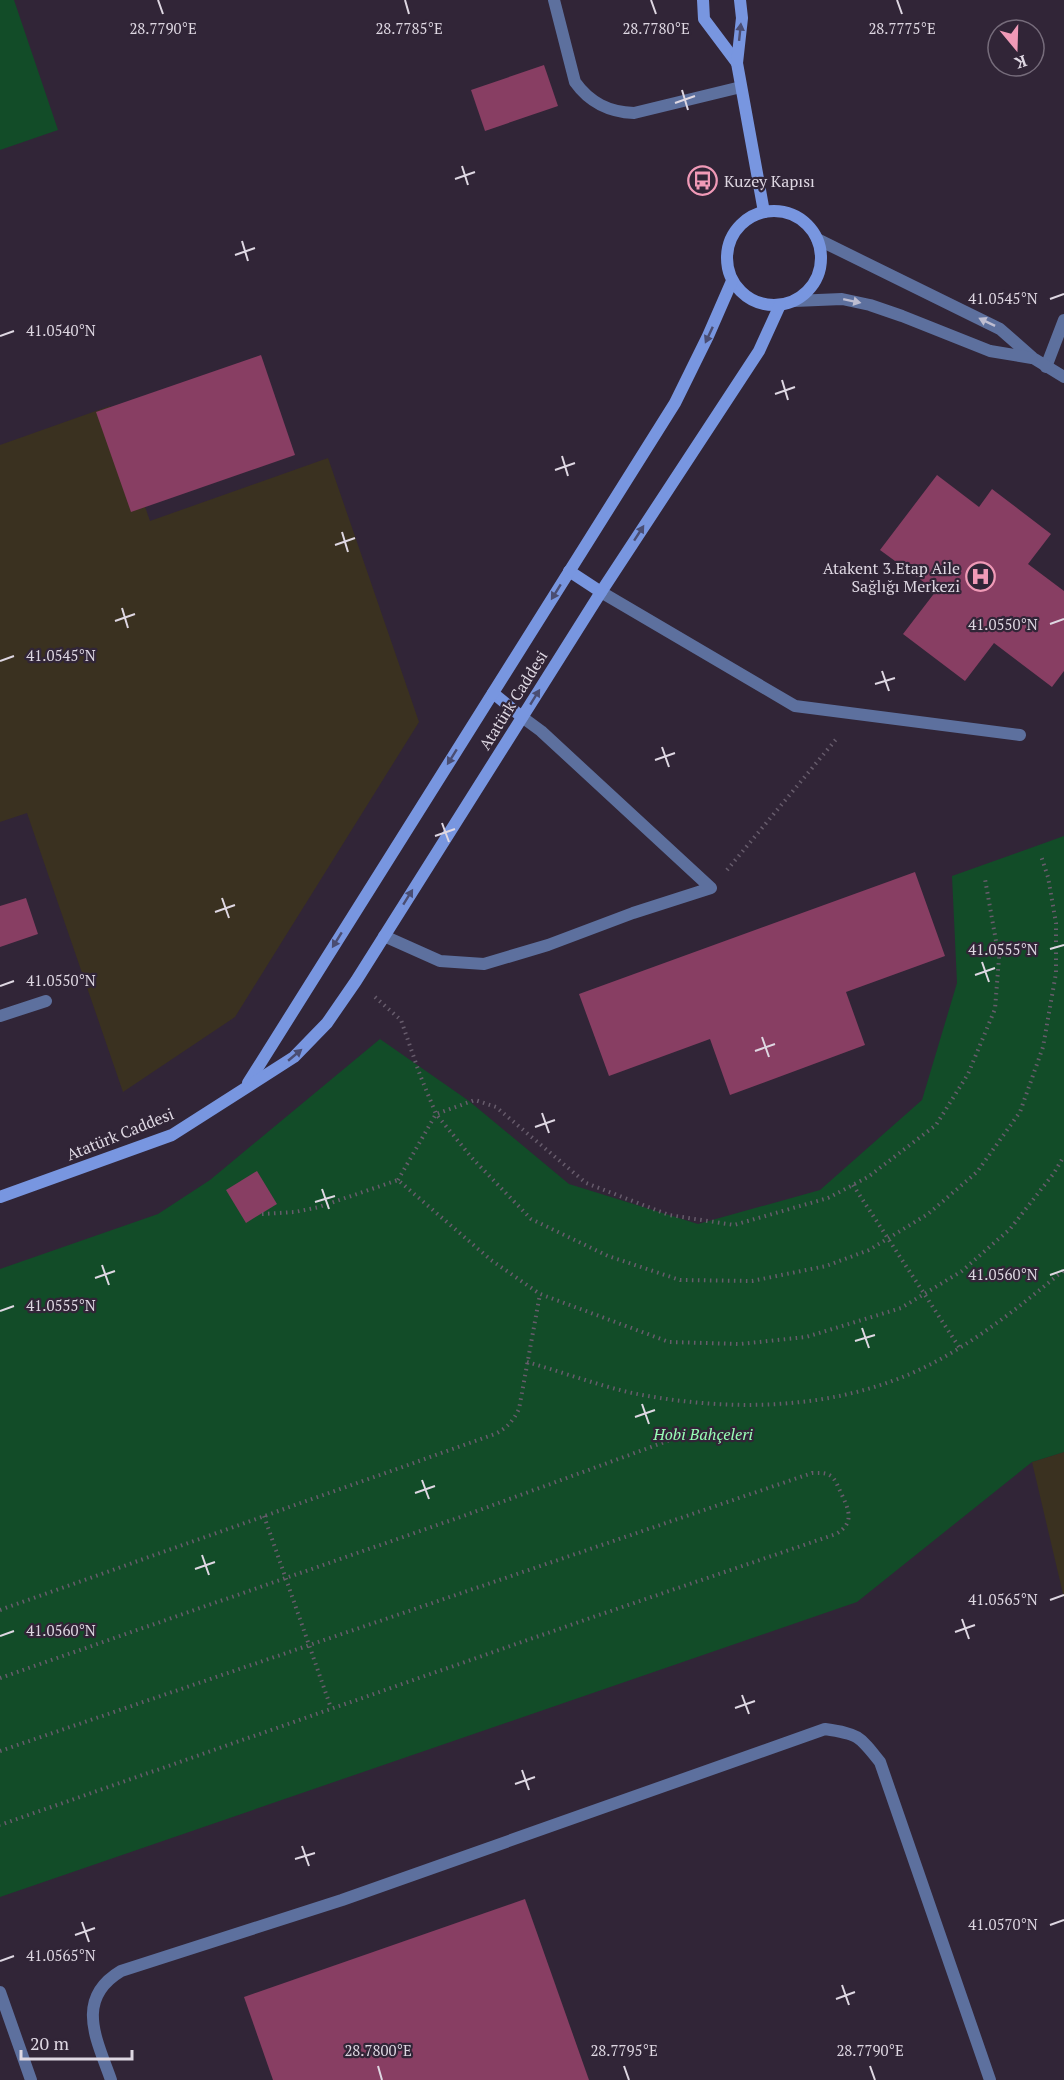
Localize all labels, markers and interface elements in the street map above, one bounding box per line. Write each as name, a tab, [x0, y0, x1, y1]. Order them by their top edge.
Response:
text: 28.7790°E	[129, 18, 197, 38]
text: 28.7785°E	[375, 18, 443, 38]
text: 28.7780°E	[622, 18, 690, 38]
text: 28.7775°E	[868, 18, 936, 38]
north arrow	[986, 18, 1046, 78]
one-way arrow	[736, 22, 745, 41]
text: K	[1011, 50, 1030, 75]
bus stop icon: Kuzey Kapısı	[687, 165, 719, 197]
place label: Kuzey Kapısı	[724, 170, 815, 192]
text: 41.0545°N	[968, 288, 1038, 308]
one-way arrow	[843, 297, 862, 307]
one-way arrow	[978, 318, 995, 327]
text: 41.0540°N	[26, 320, 96, 340]
one-way arrow	[704, 326, 713, 343]
one-way arrow	[634, 524, 645, 541]
place label: Atakent 3.Etap Aile Sağlığı Merkezi	[823, 557, 960, 597]
hospital icon: Atakent 3.Etap Aile Sağlığı Merkezi	[965, 561, 997, 593]
one-way arrow	[550, 584, 561, 601]
text: 41.0550°N	[968, 614, 1038, 634]
text: 41.0545°N	[26, 645, 96, 665]
street label: Atatürk Caddesi	[474, 646, 553, 754]
one-way arrow	[529, 689, 540, 705]
one-way arrow	[446, 749, 458, 765]
one-way arrow	[402, 889, 413, 905]
one-way arrow	[331, 932, 342, 948]
text: 41.0555°N	[968, 939, 1038, 959]
text: 41.0550°N	[26, 970, 96, 990]
one-way arrow	[287, 1048, 303, 1061]
street label: Atatürk Caddesi	[63, 1102, 177, 1165]
text: 41.0560°N	[968, 1264, 1038, 1284]
text: 41.0555°N	[26, 1295, 96, 1315]
park label: Hobi Bahçeleri	[652, 1423, 753, 1445]
text: 41.0565°N	[968, 1589, 1038, 1609]
text: 41.0560°N	[26, 1620, 96, 1640]
text: 41.0570°N	[968, 1914, 1038, 1934]
text: 41.0565°N	[26, 1945, 96, 1965]
scale bar	[21, 2023, 132, 2061]
text: 20 m	[30, 2031, 70, 2055]
text: 28.7800°E	[344, 2040, 412, 2060]
text: 28.7795°E	[590, 2040, 658, 2060]
text: 28.7790°E	[836, 2040, 904, 2060]

